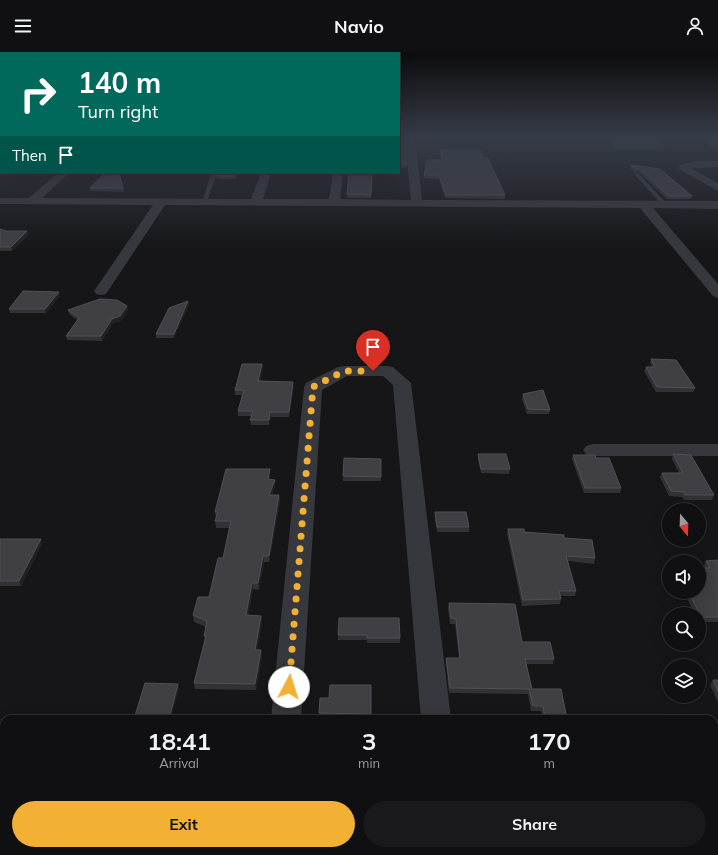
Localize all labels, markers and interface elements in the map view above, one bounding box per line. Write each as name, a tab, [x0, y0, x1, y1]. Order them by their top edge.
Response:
icon: menu	[12, 15, 34, 37]
text: Navio	[334, 15, 384, 38]
icon: person	[684, 15, 706, 37]
text: 140 m	[78, 65, 161, 100]
icon: right	[12, 68, 64, 120]
text: Turn right	[78, 100, 158, 123]
icon: arrive	[55, 144, 77, 166]
text: Then	[12, 146, 47, 165]
pin	[356, 330, 390, 371]
icon: arrive	[362, 336, 384, 358]
north arrow	[662, 503, 706, 547]
map controls	[662, 503, 706, 703]
button: sound	[662, 555, 706, 599]
button: search	[662, 607, 706, 651]
button: layers	[662, 659, 706, 703]
position arrow	[268, 666, 310, 708]
text: 18:41	[147, 726, 211, 756]
text: 3	[362, 726, 376, 756]
text: 170	[528, 726, 571, 756]
text: Arrival	[159, 755, 199, 771]
text: min	[358, 755, 380, 771]
text: m	[543, 755, 555, 771]
button: Exit	[12, 801, 355, 847]
button: Share	[363, 801, 706, 847]

